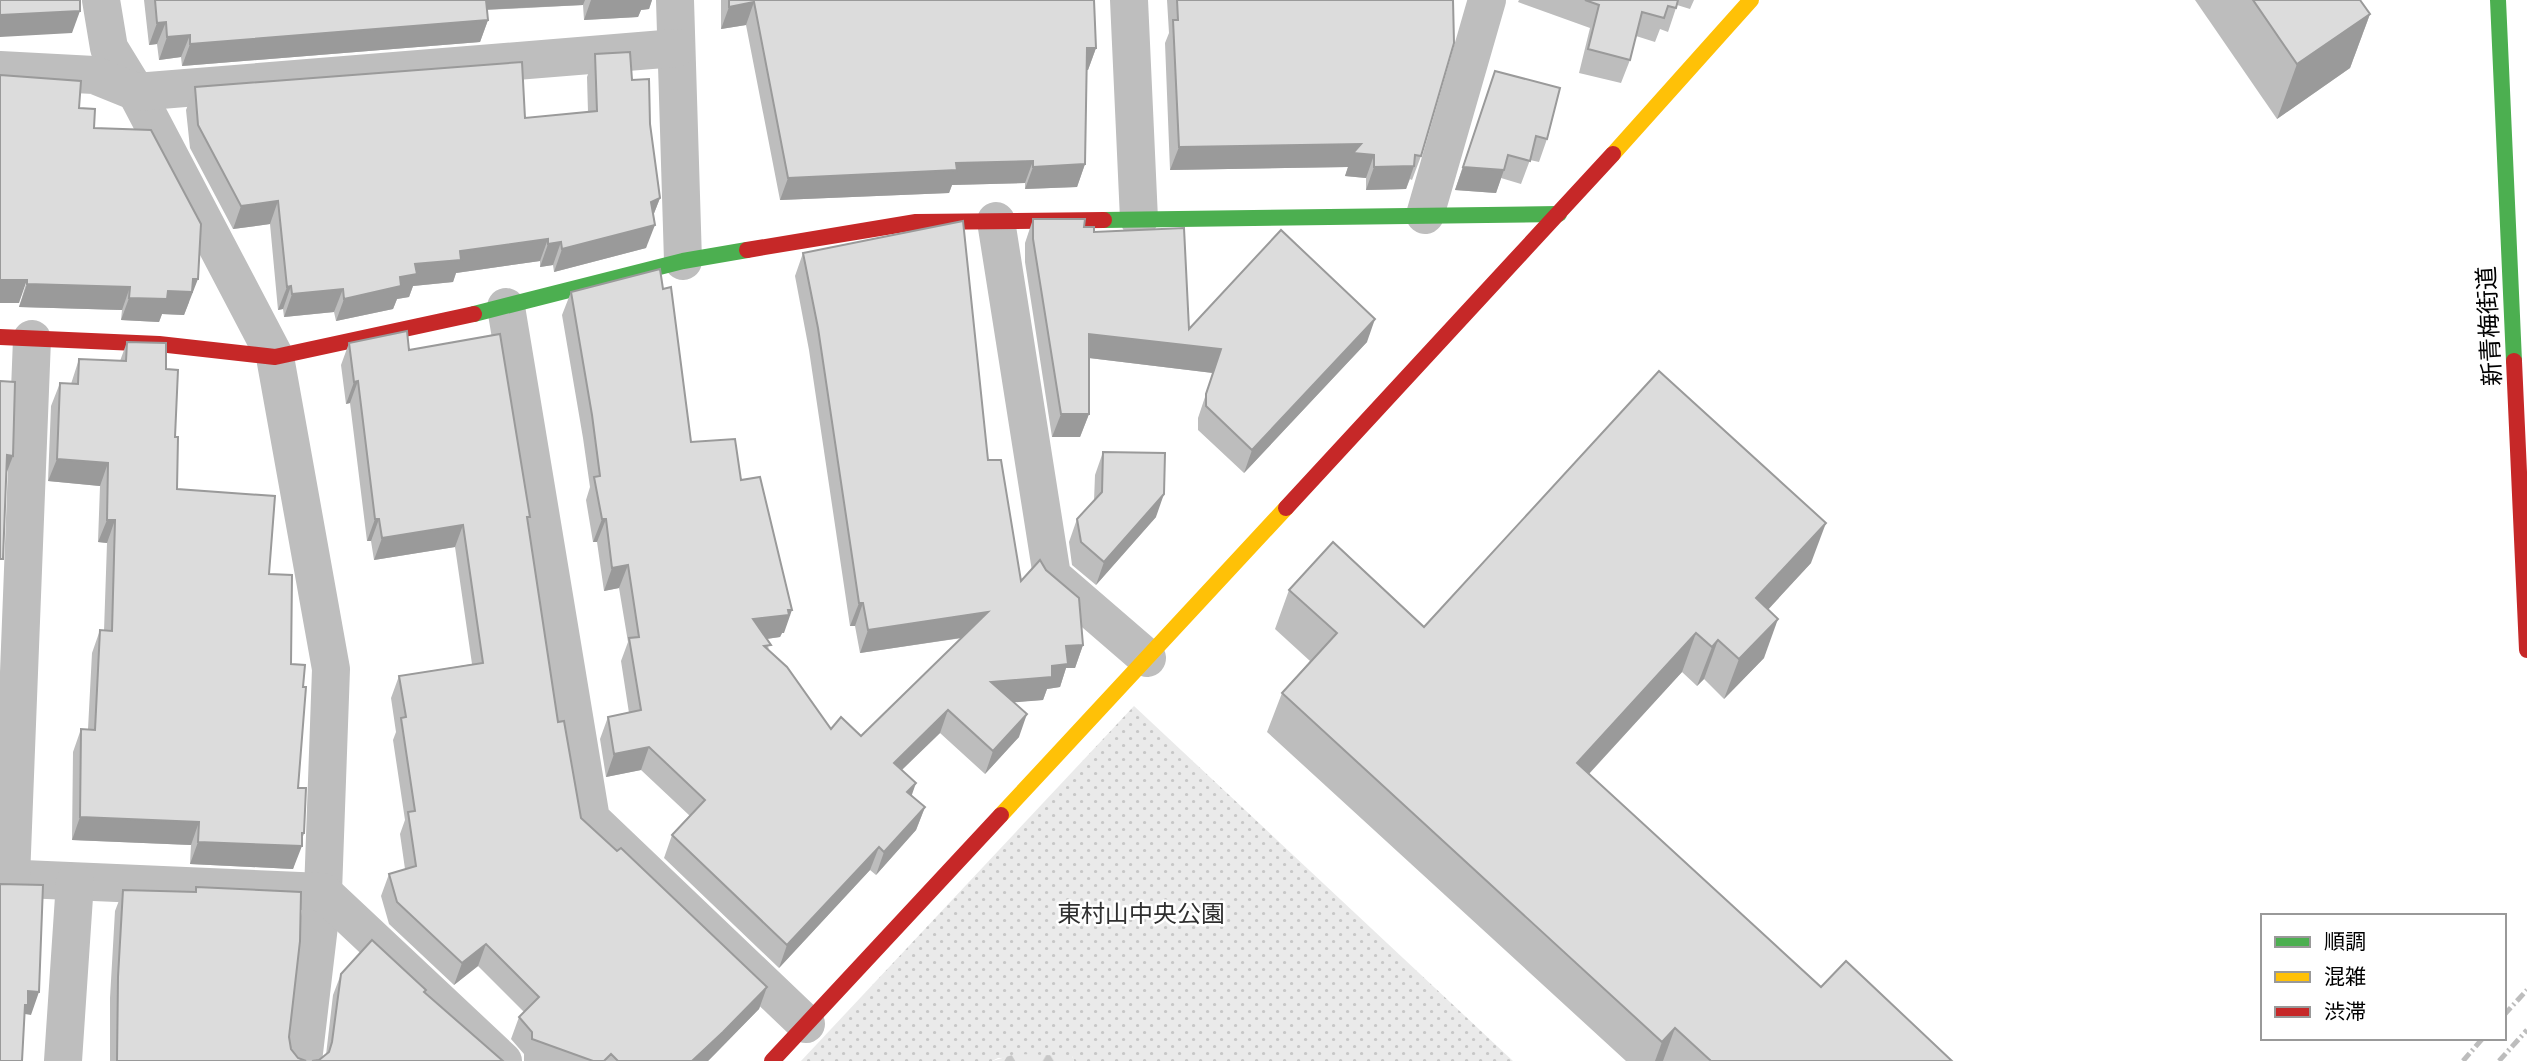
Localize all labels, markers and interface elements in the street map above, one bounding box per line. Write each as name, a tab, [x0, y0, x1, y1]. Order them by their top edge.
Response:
street label: 新青梅街道	[2472, 265, 2508, 387]
park label: 東村山中央公園	[1057, 900, 1225, 929]
legend	[2261, 914, 2506, 1040]
text: 順調	[2324, 930, 2366, 955]
text: 混雑	[2324, 965, 2366, 990]
text: 渋滞	[2324, 1000, 2366, 1025]

